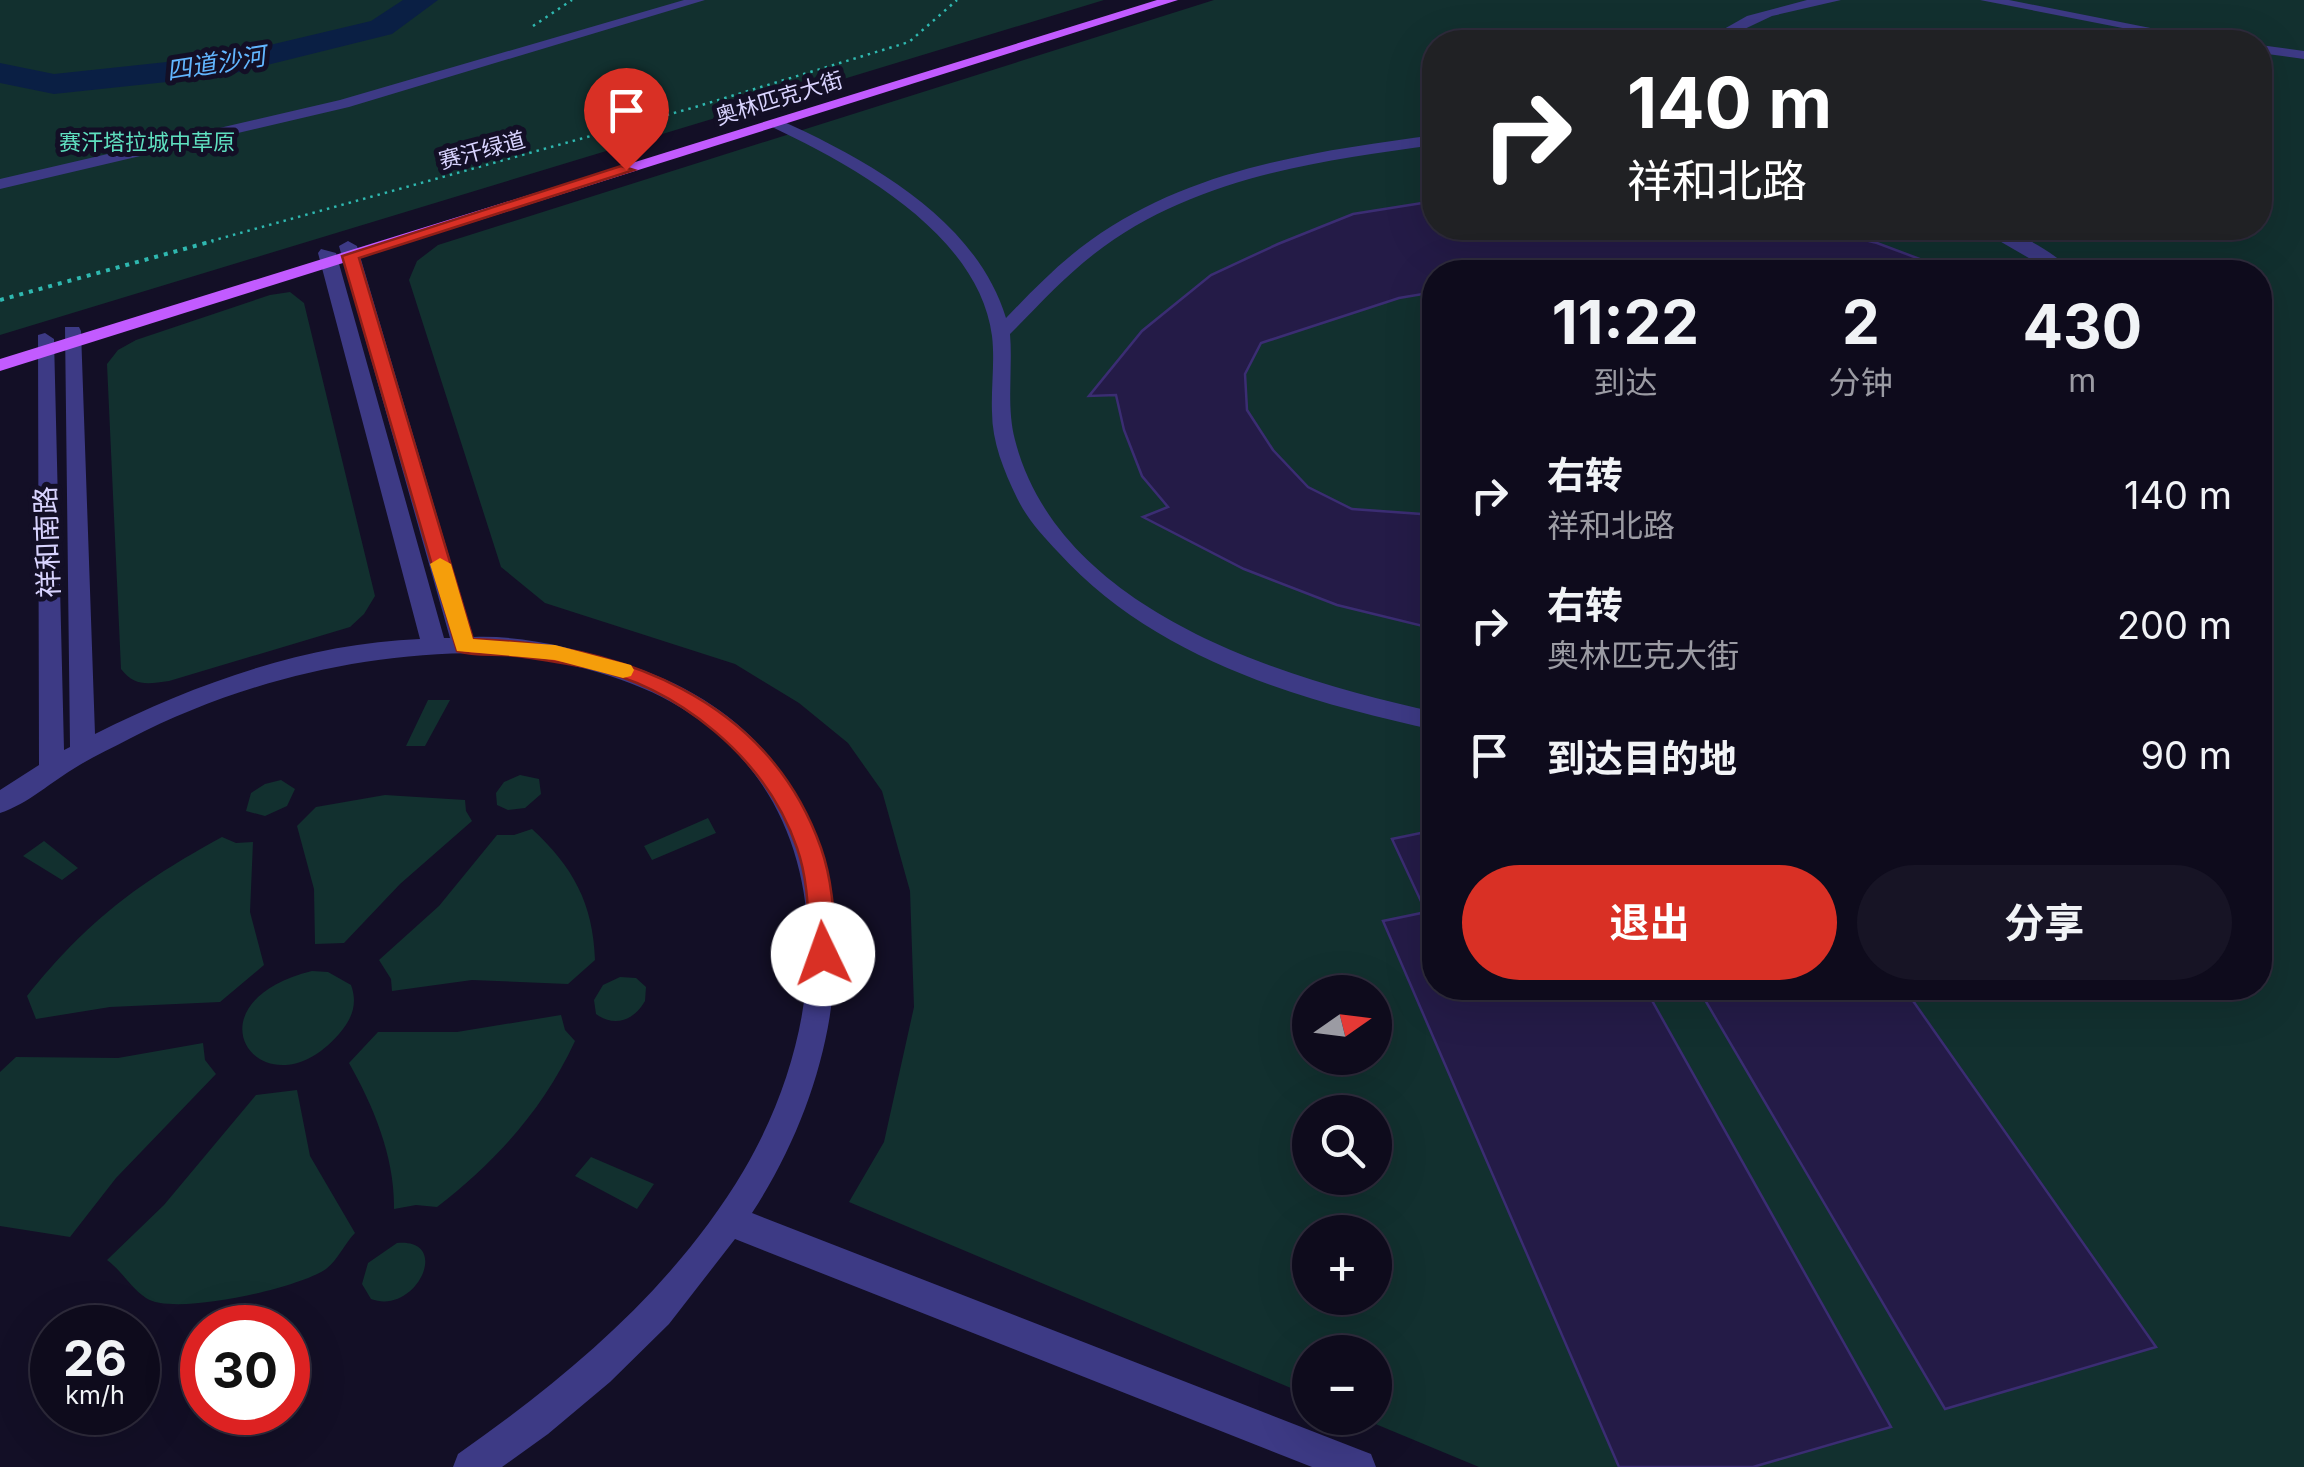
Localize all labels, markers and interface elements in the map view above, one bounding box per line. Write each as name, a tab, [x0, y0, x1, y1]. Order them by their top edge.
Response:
water label: 四道沙河	[164, 40, 272, 86]
text: 140 m	[1627, 60, 1832, 145]
street label: 奥林匹克大街	[712, 66, 846, 130]
pin	[584, 68, 669, 171]
icon: right	[1462, 70, 1592, 200]
icon: arrive	[599, 83, 654, 138]
street label: 赛汗绿道	[436, 126, 528, 174]
park label: 赛汗塔拉城中草原	[59, 129, 235, 155]
text: 祥和北路	[1627, 153, 1807, 208]
text: 11:22	[1552, 286, 1699, 358]
text: 2	[1842, 286, 1880, 358]
text: 430	[2023, 290, 2142, 362]
text: m	[2068, 361, 2096, 400]
text: 到达	[1593, 363, 1657, 402]
text: 分钟	[1829, 363, 1893, 402]
text: 右转	[1547, 452, 1623, 498]
icon: right	[1462, 468, 1517, 523]
text: 140 m	[2124, 472, 2232, 518]
street label: 祥和南路	[28, 485, 66, 599]
text: 祥和北路	[1547, 506, 1675, 545]
text: 右转	[1547, 582, 1623, 628]
icon: right	[1462, 598, 1517, 653]
text: 200 m	[2117, 602, 2232, 648]
text: 奥林匹克大街	[1547, 636, 1739, 675]
icon: arrive	[1462, 728, 1517, 783]
text: 90 m	[2140, 732, 2232, 778]
text: 到达目的地	[1547, 735, 1737, 781]
button: 退出	[1462, 865, 1837, 980]
button: 分享	[1857, 865, 2232, 980]
position arrow	[771, 902, 875, 1006]
north arrow	[1292, 975, 1392, 1075]
map controls	[1292, 975, 1392, 1435]
button: search	[1292, 1095, 1392, 1195]
button: +	[1292, 1215, 1392, 1315]
speed limit sign: 30	[180, 1305, 310, 1435]
text: 26	[63, 1328, 127, 1388]
button: −	[1292, 1335, 1392, 1435]
text: km/h	[65, 1380, 125, 1410]

